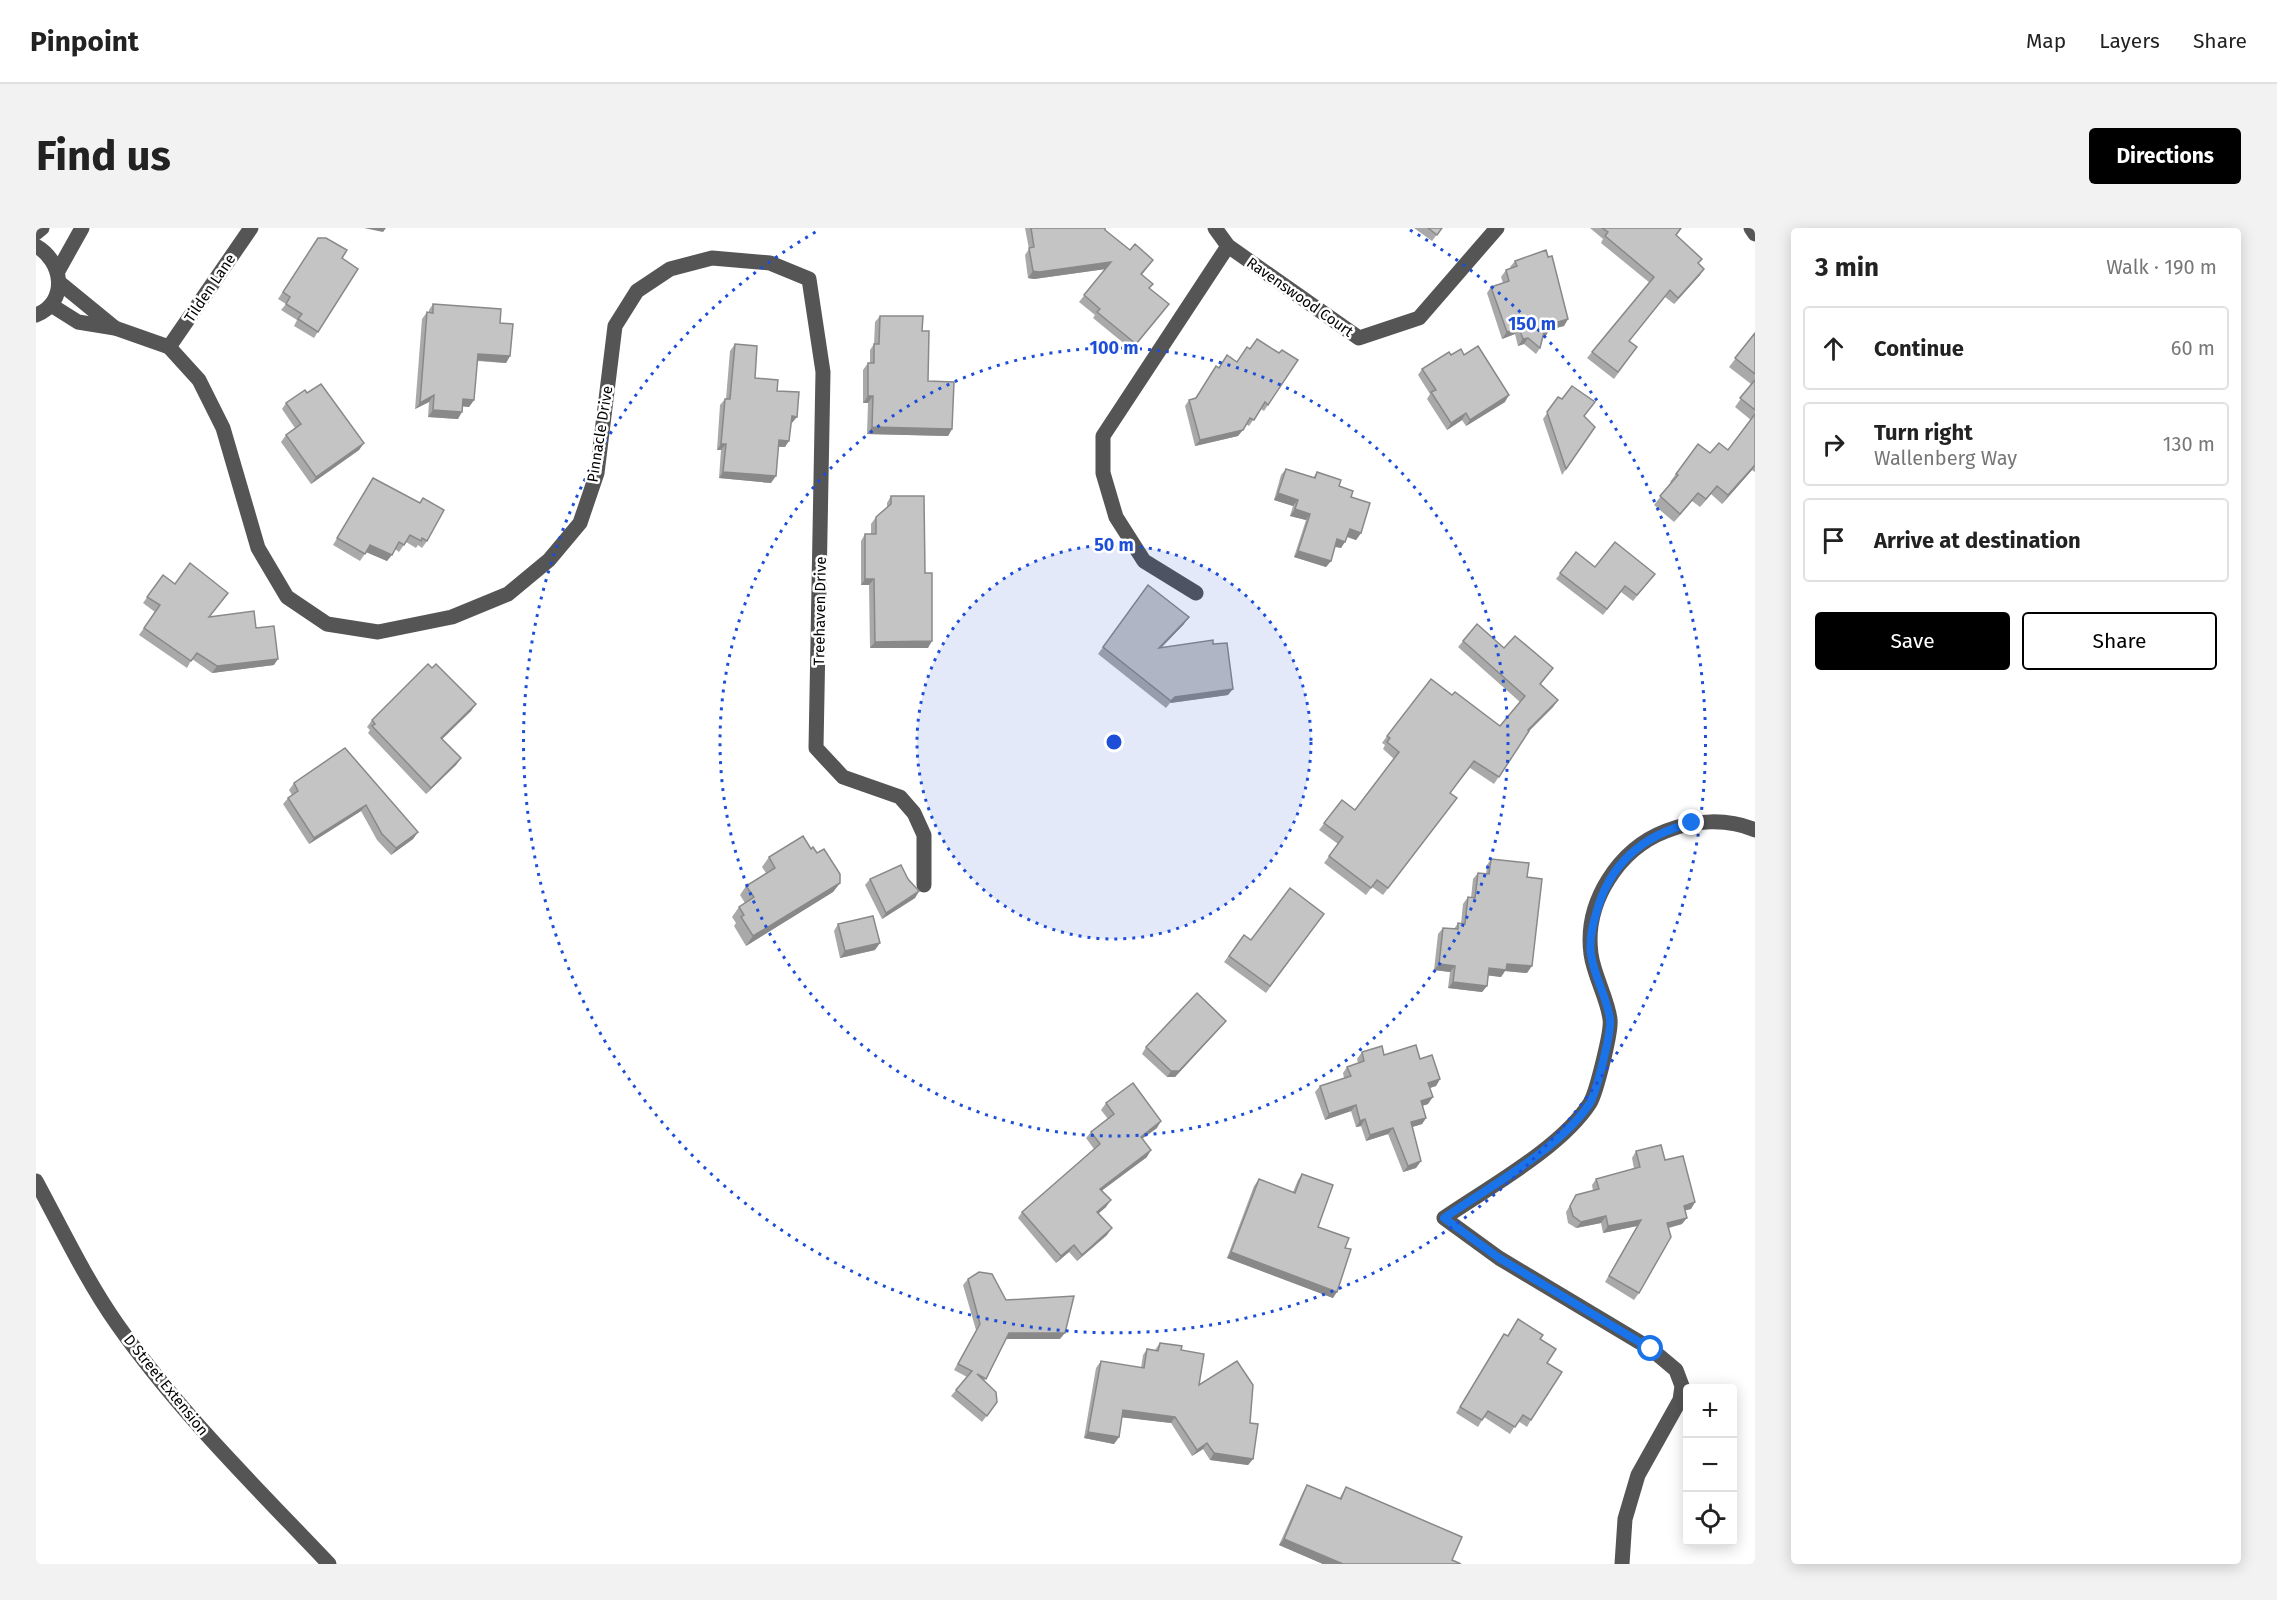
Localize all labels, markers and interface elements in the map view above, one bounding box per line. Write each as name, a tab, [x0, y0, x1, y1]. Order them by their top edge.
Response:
text: Pinpoint	[30, 25, 139, 58]
text: Map	[2026, 28, 2066, 54]
text: Layers	[2099, 28, 2160, 54]
text: Share	[2193, 28, 2247, 54]
button: Directions	[2089, 128, 2241, 184]
text: Find us	[36, 131, 171, 181]
street label: Tilden Lane	[181, 250, 239, 326]
text: 3 min	[1815, 252, 1879, 283]
street label: Ravenswood Court	[1243, 253, 1357, 341]
text: Walk · 190 m	[2106, 255, 2217, 279]
text: 150 m	[1508, 313, 1556, 335]
icon: ahead	[1817, 332, 1850, 365]
text: Continue	[1874, 335, 1964, 362]
text: 60 m	[2171, 336, 2215, 360]
text: 100 m	[1090, 337, 1138, 359]
street label: Pinnacle Drive	[583, 384, 617, 484]
text: Turn right	[1874, 419, 1973, 446]
icon: right	[1817, 428, 1850, 461]
text: 130 m	[2163, 432, 2215, 456]
text: Wallenberg Way	[1874, 446, 2017, 470]
icon: arrive	[1817, 524, 1850, 557]
text: Arrive at destination	[1874, 527, 2081, 554]
text: 50 m	[1094, 534, 1134, 556]
street label: Treehaven Drive	[810, 556, 830, 666]
button: Save	[1815, 612, 2010, 670]
button: Share	[2022, 612, 2217, 670]
centre of rings	[1104, 732, 1124, 752]
route end	[1678, 809, 1704, 835]
street label: D Street Extension	[120, 1331, 212, 1439]
route start	[1637, 1335, 1663, 1361]
map controls	[1683, 1384, 1737, 1546]
button: +	[1683, 1384, 1737, 1438]
button: −	[1683, 1438, 1737, 1492]
button: locate	[1683, 1492, 1737, 1546]

